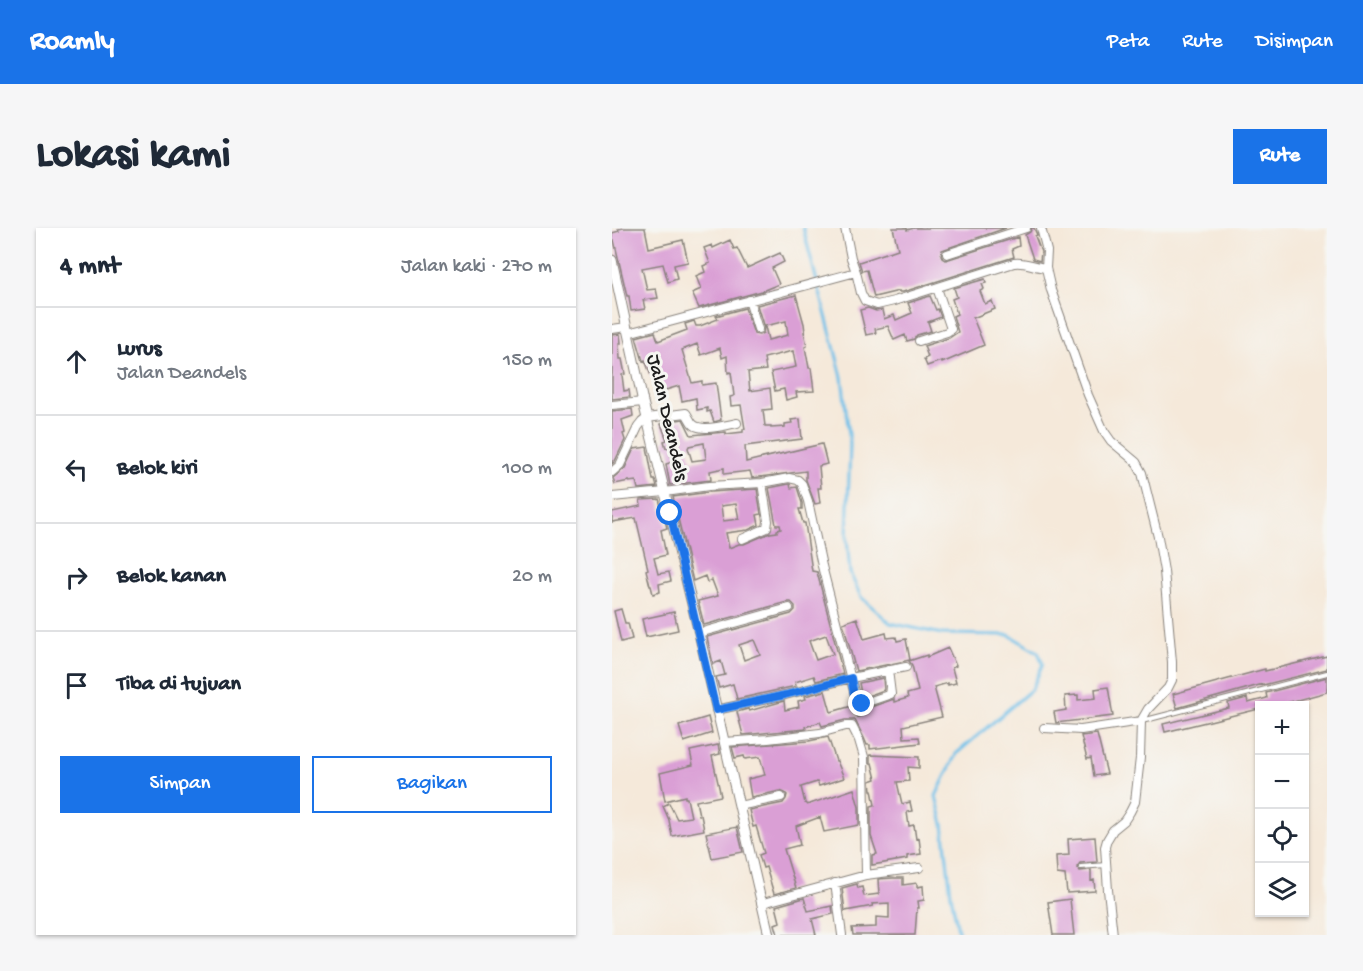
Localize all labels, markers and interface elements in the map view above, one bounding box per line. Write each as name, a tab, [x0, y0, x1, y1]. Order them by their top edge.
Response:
text: Roamly	[30, 26, 115, 59]
text: Peta	[1107, 30, 1149, 55]
text: Rute	[1182, 30, 1223, 55]
text: Disimpan	[1256, 30, 1333, 55]
button: Rute	[1233, 129, 1327, 184]
text: Lokasi kami	[36, 132, 231, 181]
text: 4 mnt	[60, 252, 120, 283]
text: Jalan kaki · 270 m	[401, 256, 552, 279]
text: Lurus	[117, 337, 162, 363]
icon: ahead	[60, 345, 93, 378]
text: 150 m	[503, 350, 552, 373]
street label: Jalan Deandels	[640, 352, 692, 484]
text: Jalan Deandels	[117, 363, 246, 386]
icon: left	[60, 453, 93, 486]
text: Belok kiri	[117, 456, 198, 482]
text: 100 m	[502, 458, 552, 481]
route start	[656, 499, 682, 525]
icon: right	[60, 561, 93, 594]
text: Belok kanan	[117, 564, 226, 590]
text: 20 m	[512, 566, 552, 589]
icon: arrive	[60, 669, 93, 702]
text: Tiba di tujuan	[117, 672, 241, 698]
route end	[848, 690, 874, 716]
map controls	[1255, 701, 1309, 917]
button: +	[1255, 701, 1309, 755]
button: −	[1255, 755, 1309, 809]
button: Simpan	[60, 756, 300, 813]
button: Bagikan	[312, 756, 552, 813]
button: locate	[1255, 809, 1309, 863]
button: layers	[1255, 863, 1309, 917]

